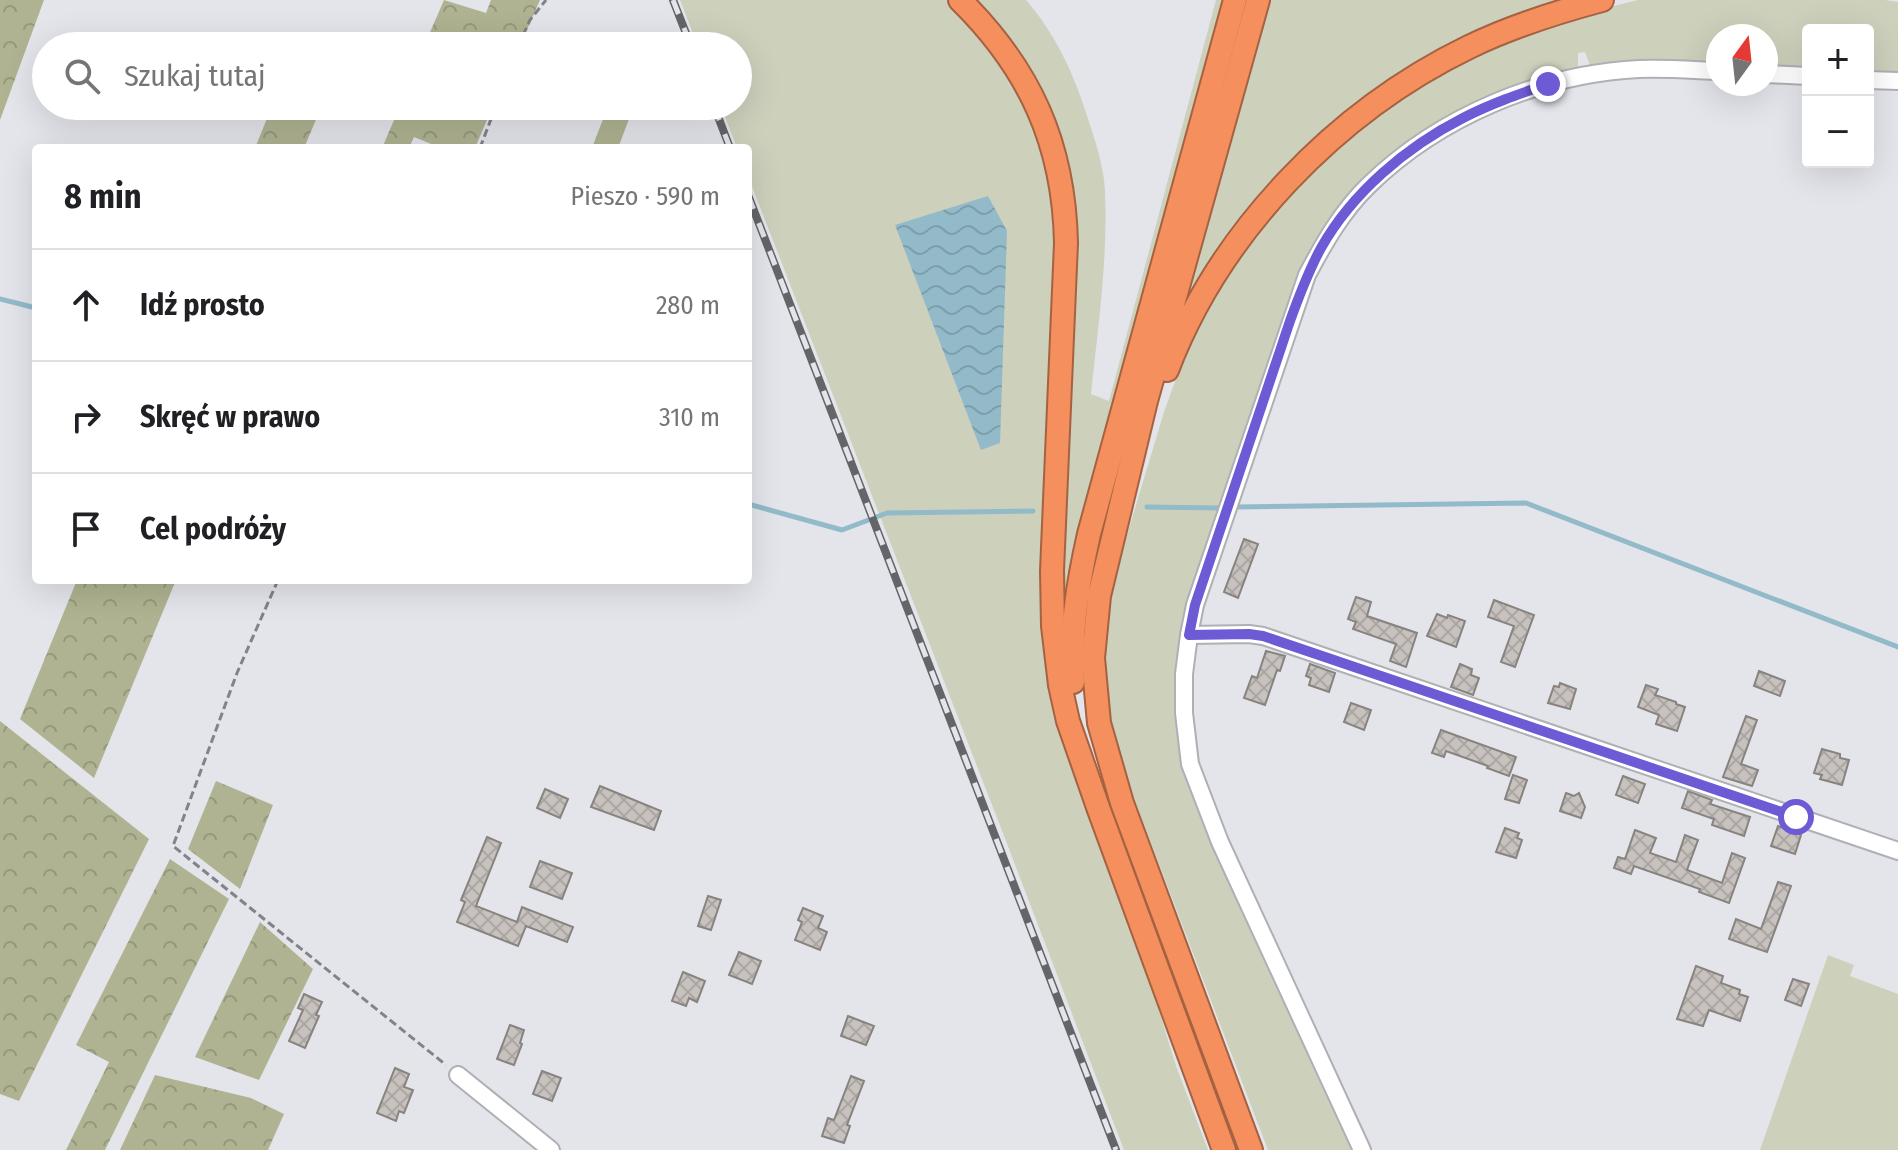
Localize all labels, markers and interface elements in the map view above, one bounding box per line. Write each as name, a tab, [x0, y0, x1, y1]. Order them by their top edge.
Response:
north arrow	[1706, 24, 1778, 96]
map controls	[1802, 24, 1874, 168]
button: +	[1802, 24, 1874, 96]
search box	[32, 32, 752, 120]
icon: search	[60, 54, 104, 98]
text: Szukaj tutaj	[124, 58, 265, 94]
route end	[1530, 66, 1566, 102]
button: −	[1802, 96, 1874, 168]
text: 8 min	[64, 176, 142, 217]
text: Pieszo · 590 m	[571, 181, 720, 212]
icon: ahead	[64, 283, 108, 327]
text: Idź prosto	[140, 287, 265, 323]
text: 280 m	[656, 290, 720, 321]
icon: right	[64, 395, 108, 439]
text: Skręć w prawo	[140, 399, 320, 435]
text: 310 m	[659, 402, 720, 433]
icon: arrive	[64, 507, 108, 551]
text: Cel podróży	[140, 511, 286, 547]
route start	[1778, 799, 1814, 835]

